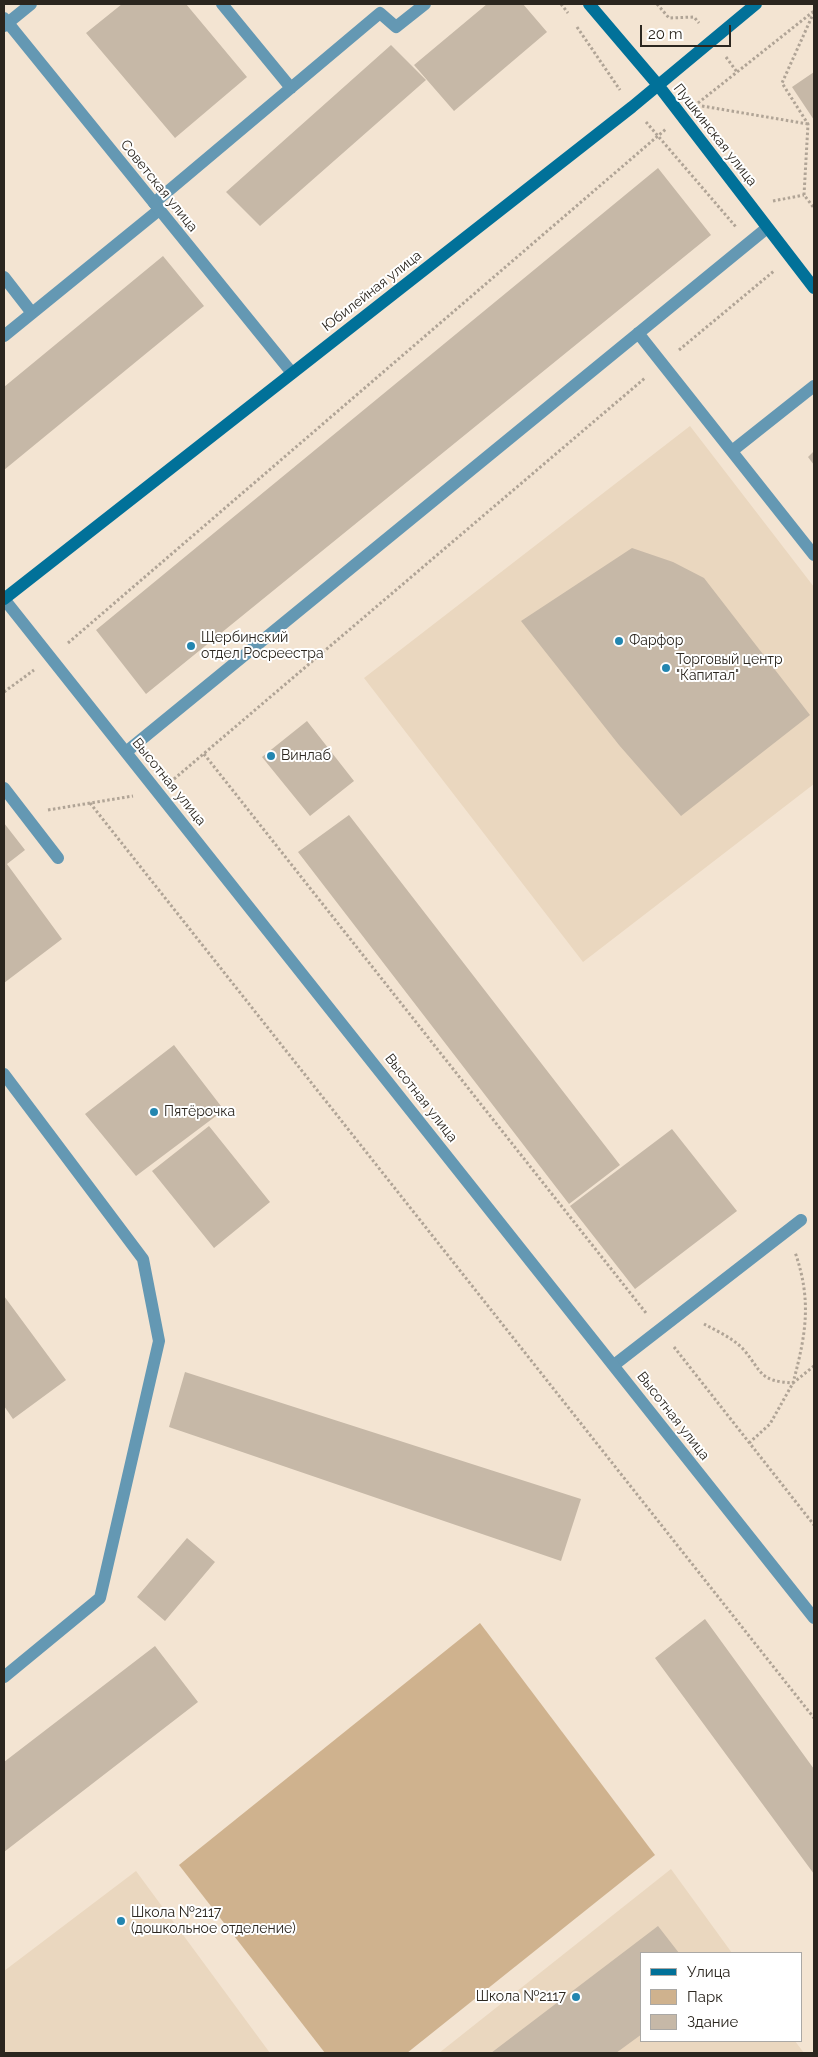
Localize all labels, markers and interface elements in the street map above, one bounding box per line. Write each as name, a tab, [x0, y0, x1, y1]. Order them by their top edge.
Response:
scale bar	[643, 15, 734, 47]
text: 20 m	[648, 25, 683, 43]
street label: Пушкинская улица	[670, 80, 760, 190]
street label: Советская улица	[117, 137, 201, 235]
street label: Юбилейная улица	[319, 247, 425, 335]
place label: Щербинский отдел Росреестра	[201, 630, 324, 662]
place label: Фарфор	[629, 633, 683, 649]
marker: Фарфор	[613, 635, 625, 647]
marker: Щербинский отдел Росреестра	[185, 640, 197, 652]
place label: Торговый центр "Капитал"	[676, 652, 783, 684]
marker: Торговый центр "Капитал"	[660, 662, 672, 674]
street label: Высотная улица	[129, 735, 209, 829]
place label: Винлаб	[281, 748, 331, 764]
marker: Винлаб	[265, 750, 277, 762]
street label: Высотная улица	[381, 1050, 461, 1146]
place label: Пятёрочка	[164, 1104, 235, 1120]
marker: Пятёрочка	[148, 1106, 160, 1118]
street label: Высотная улица	[633, 1368, 713, 1464]
place label: Школа №2117 (дошкольное отделение)	[131, 1905, 296, 1938]
marker: Школа №2117 (дошкольное отделение)	[115, 1915, 127, 1927]
legend	[640, 1952, 803, 2042]
text: Улица	[687, 1963, 731, 1981]
text: Парк	[687, 1988, 723, 2006]
place label: Школа №2117	[476, 1989, 566, 2005]
marker: Школа №2117	[570, 1991, 582, 2003]
text: Здание	[687, 2013, 738, 2031]

